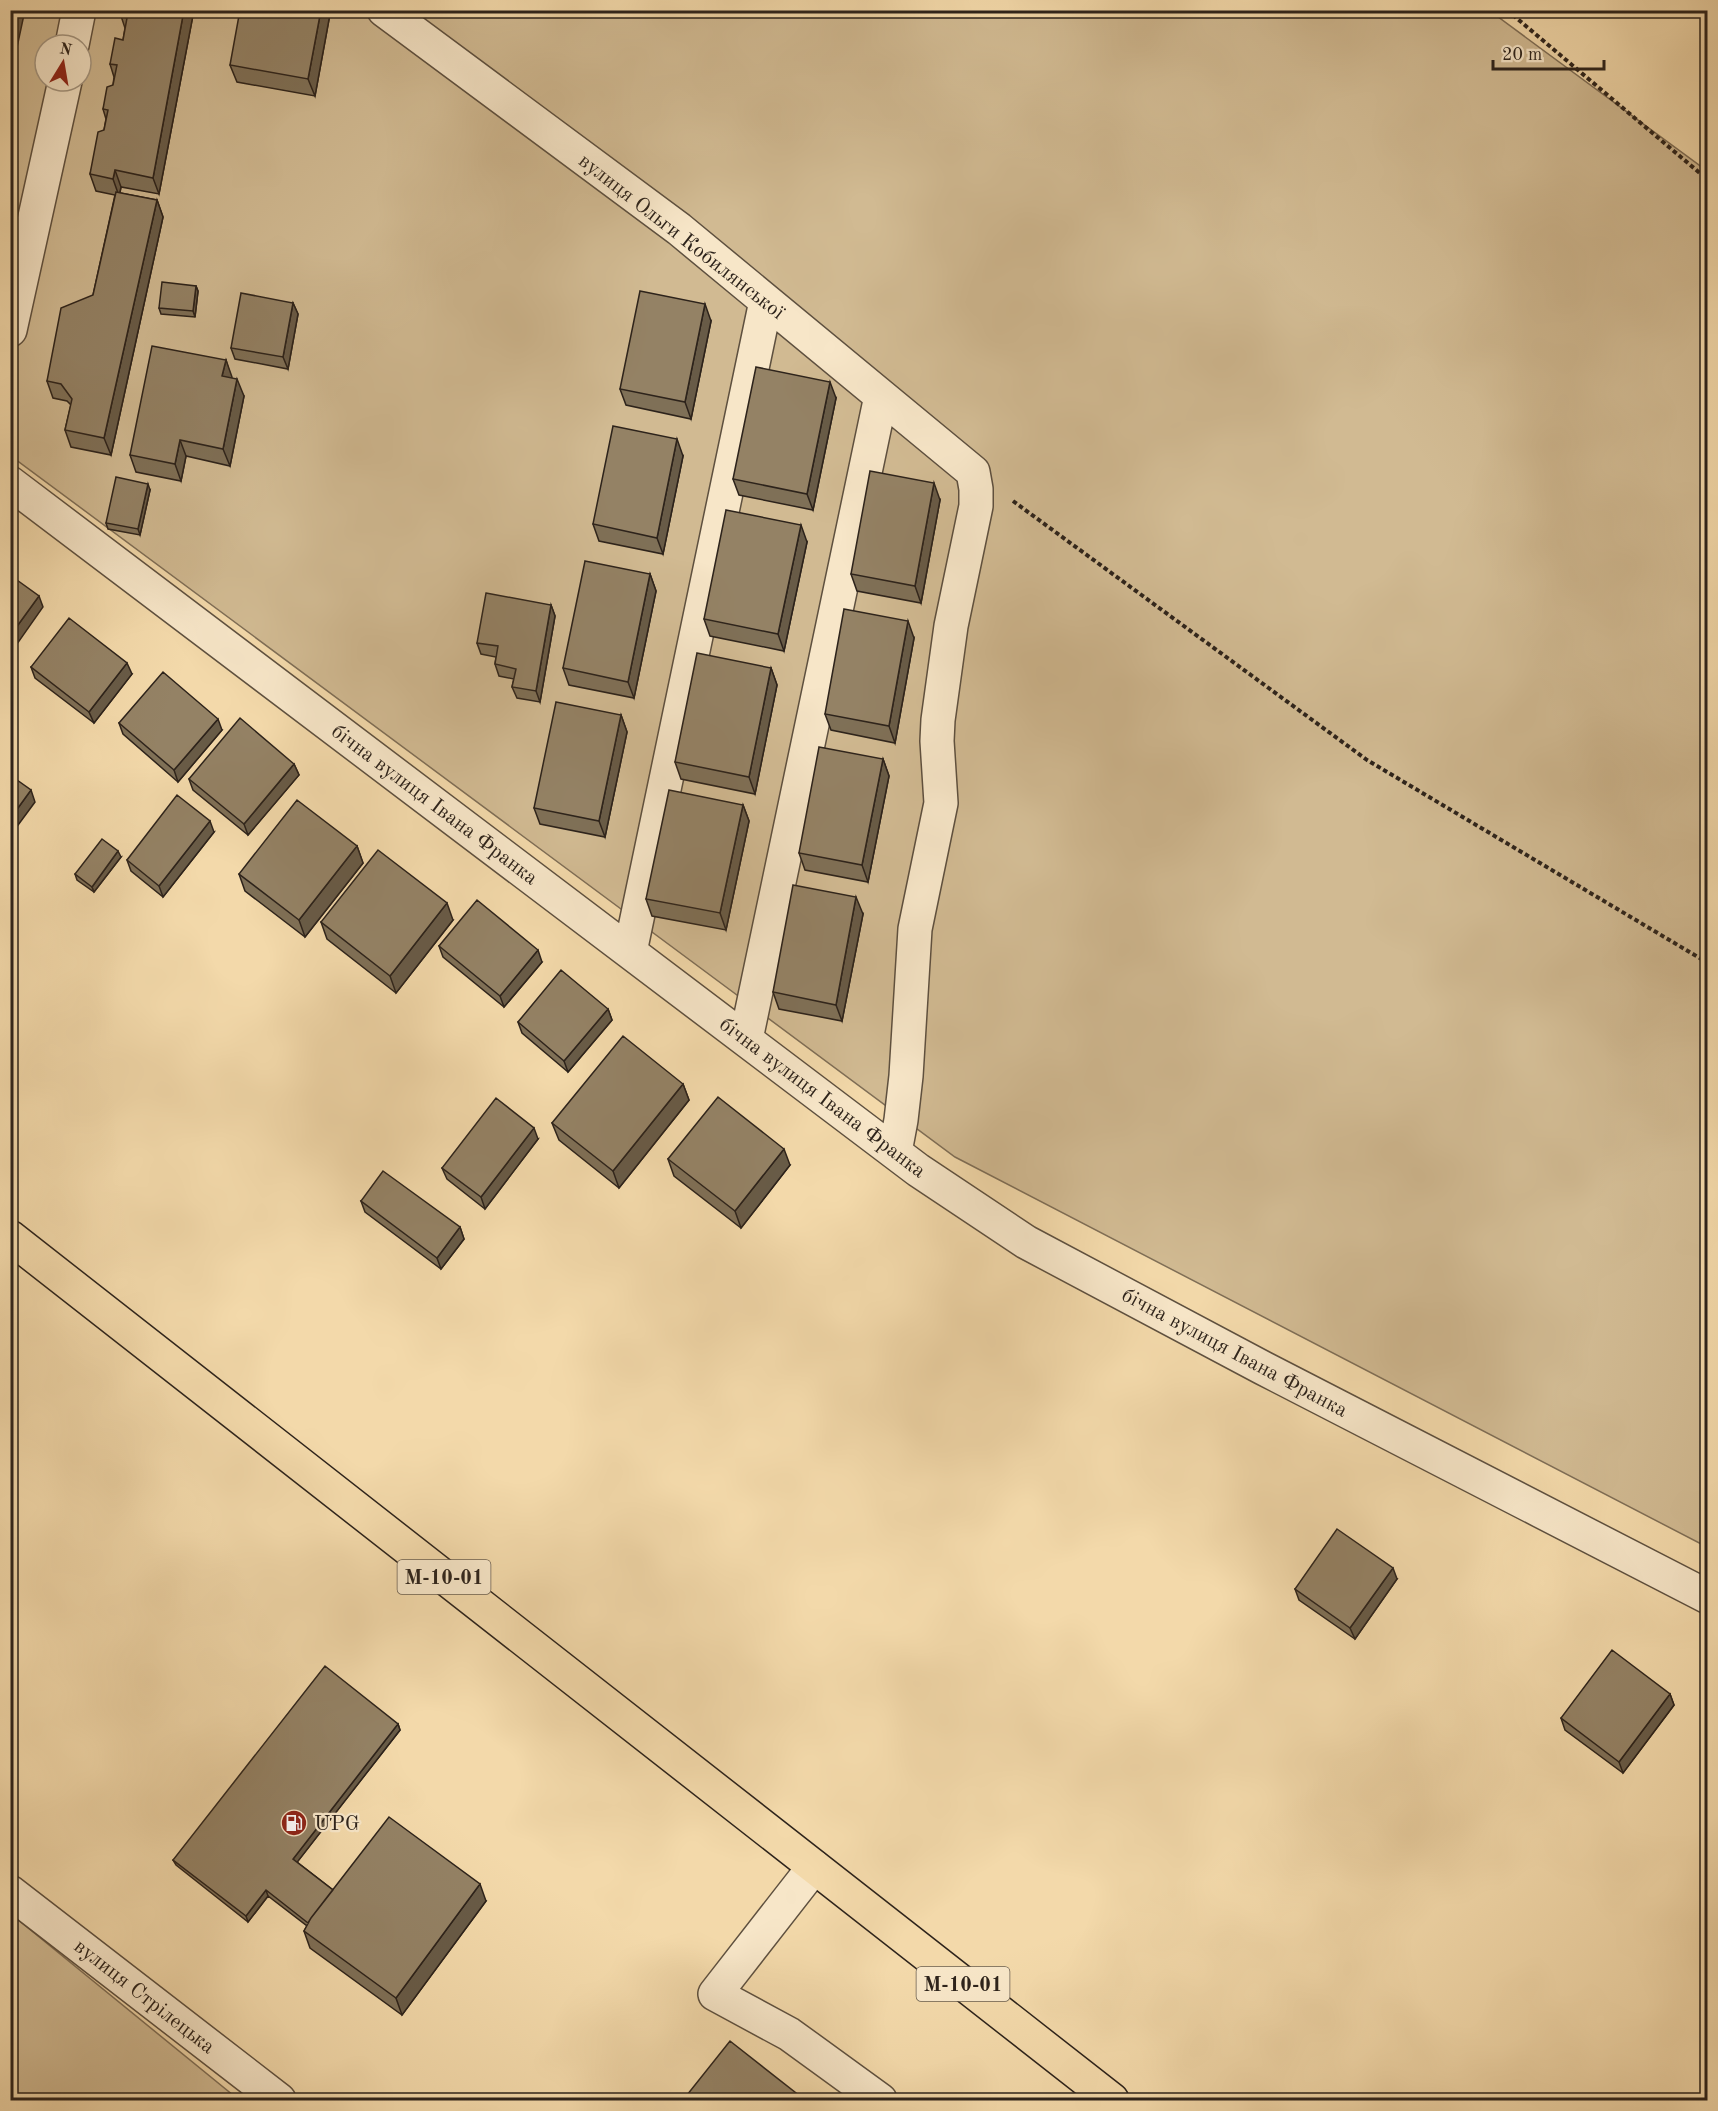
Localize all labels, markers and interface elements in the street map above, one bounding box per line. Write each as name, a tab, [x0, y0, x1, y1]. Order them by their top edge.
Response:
north arrow	[33, 33, 93, 93]
scale bar	[1493, 33, 1604, 71]
text: N	[58, 41, 74, 59]
text: 20 m	[1502, 46, 1542, 64]
street label: вулиця Ольги Кобилянської	[574, 150, 788, 324]
street label: бічна вулиця Івана Франка	[327, 721, 541, 890]
street label: бічна вулиця Івана Франка	[715, 1014, 929, 1183]
street label: бічна вулиця Івана Франка	[1118, 1285, 1351, 1422]
road number: М-10-01	[398, 1560, 490, 1594]
fuel station icon: UPG	[279, 1808, 309, 1838]
place label: UPG	[314, 1814, 360, 1835]
street label: вулиця Стрілецька	[70, 1936, 218, 2058]
road number: М-10-01	[916, 1967, 1010, 2001]

